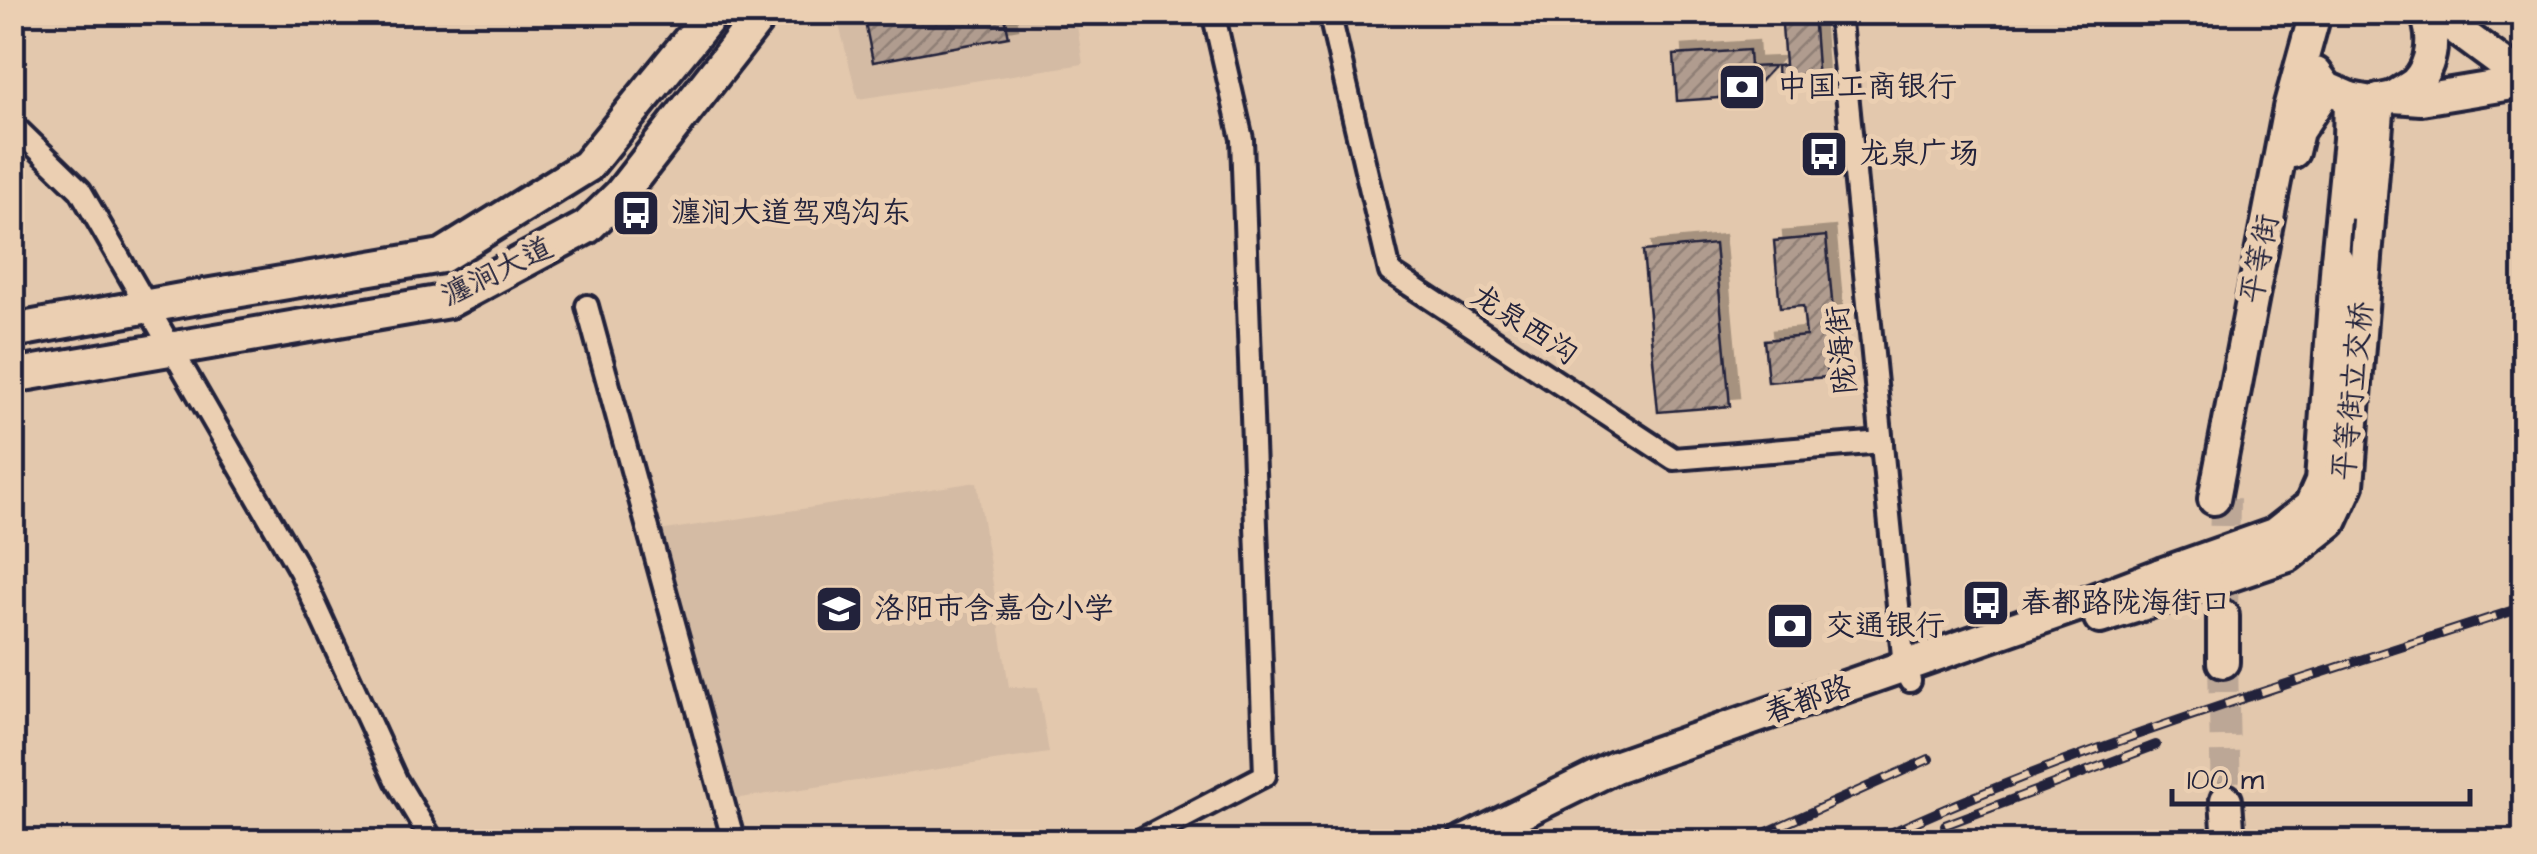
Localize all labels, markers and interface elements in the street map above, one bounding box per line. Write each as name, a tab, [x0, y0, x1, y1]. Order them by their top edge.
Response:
bank icon: 中国工商银行	[1716, 61, 1768, 113]
place label: 中国工商银行	[1777, 66, 1957, 108]
bus stop icon: 龙泉广场	[1798, 128, 1850, 180]
place label: 龙泉广场	[1859, 133, 1979, 175]
bus stop icon: 瀍涧大道驾鸡沟东	[610, 187, 662, 239]
place label: 瀍涧大道驾鸡沟东	[671, 192, 911, 234]
street label: 平等街	[2231, 211, 2289, 307]
street label: 瀍涧大道	[434, 227, 560, 317]
street label: 龙泉西沟	[1462, 275, 1586, 375]
street label: 平等街立交桥	[2323, 299, 2383, 483]
street label: 陇海街	[1816, 303, 1868, 397]
bus stop icon: 春都路陇海街口	[1960, 577, 2012, 629]
place label: 春都路陇海街口	[2021, 582, 2231, 624]
school or university icon: 洛阳市含嘉仓小学	[813, 583, 865, 635]
place label: 洛阳市含嘉仓小学	[874, 588, 1114, 630]
bank icon: 交通银行	[1764, 600, 1816, 652]
place label: 交通银行	[1825, 605, 1945, 647]
street label: 春都路	[1759, 665, 1857, 735]
scale bar	[2172, 744, 2470, 806]
text: 100 m	[2187, 759, 2265, 801]

